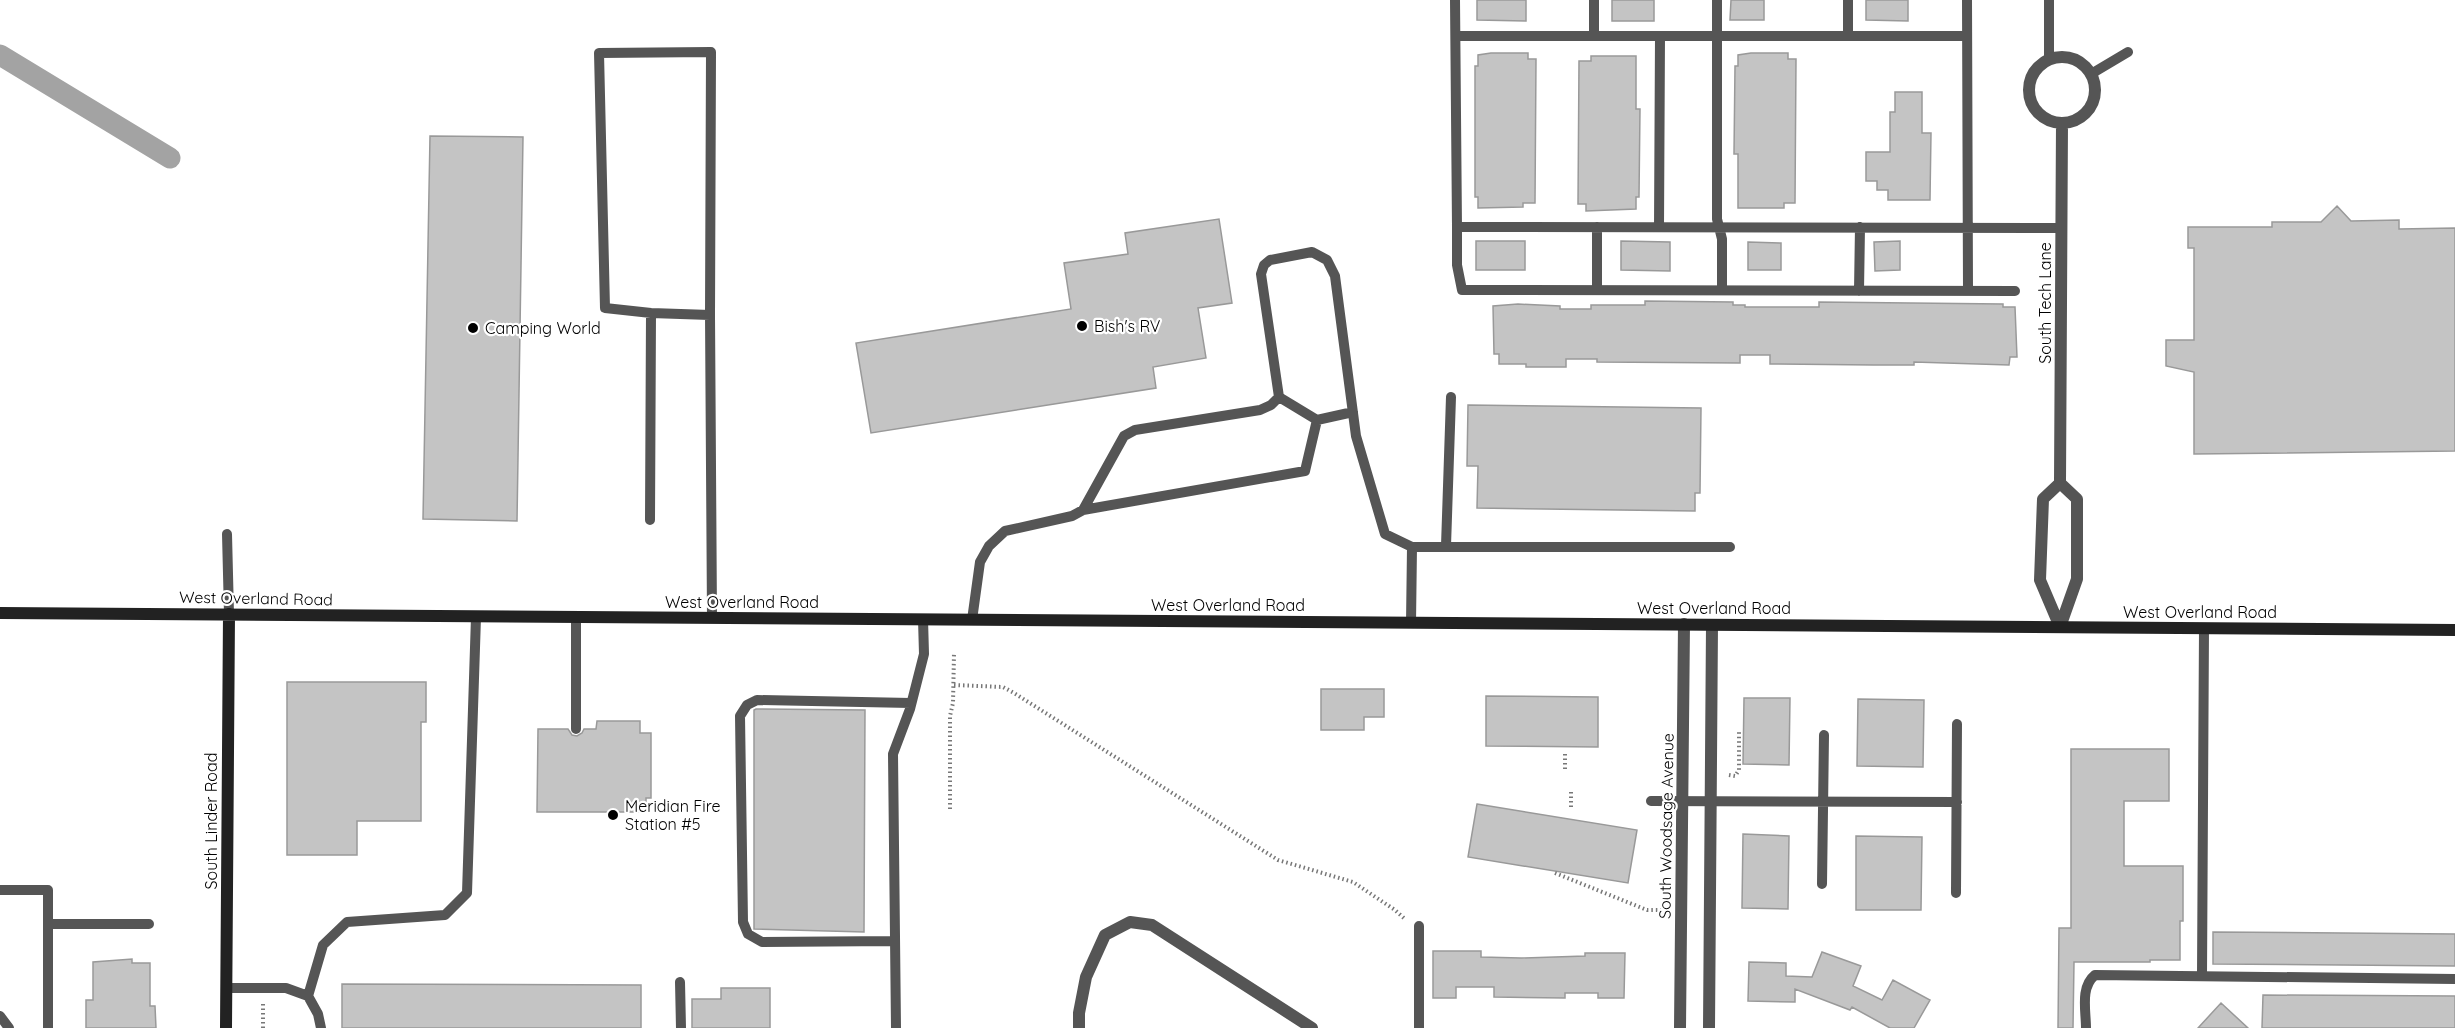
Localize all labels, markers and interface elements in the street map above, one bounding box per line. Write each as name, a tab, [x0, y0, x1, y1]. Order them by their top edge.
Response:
street label: South Tech Lane	[2035, 242, 2055, 364]
place label: Bish's RV	[1094, 316, 1161, 336]
place label: Camping World	[485, 318, 601, 338]
marker: Bish's RV	[1075, 319, 1089, 333]
marker: Camping World	[466, 321, 480, 335]
street label: West Overland Road	[179, 587, 333, 609]
street label: West Overland Road	[665, 592, 819, 612]
street label: West Overland Road	[1151, 595, 1305, 615]
street label: West Overland Road	[1637, 598, 1791, 618]
street label: West Overland Road	[2123, 602, 2277, 622]
street label: South Woodsage Avenue	[1654, 733, 1678, 919]
street label: South Linder Road	[201, 753, 221, 889]
place label: Meridian Fire Station #5	[625, 796, 721, 834]
marker: Meridian Fire Station #5	[606, 808, 620, 822]

